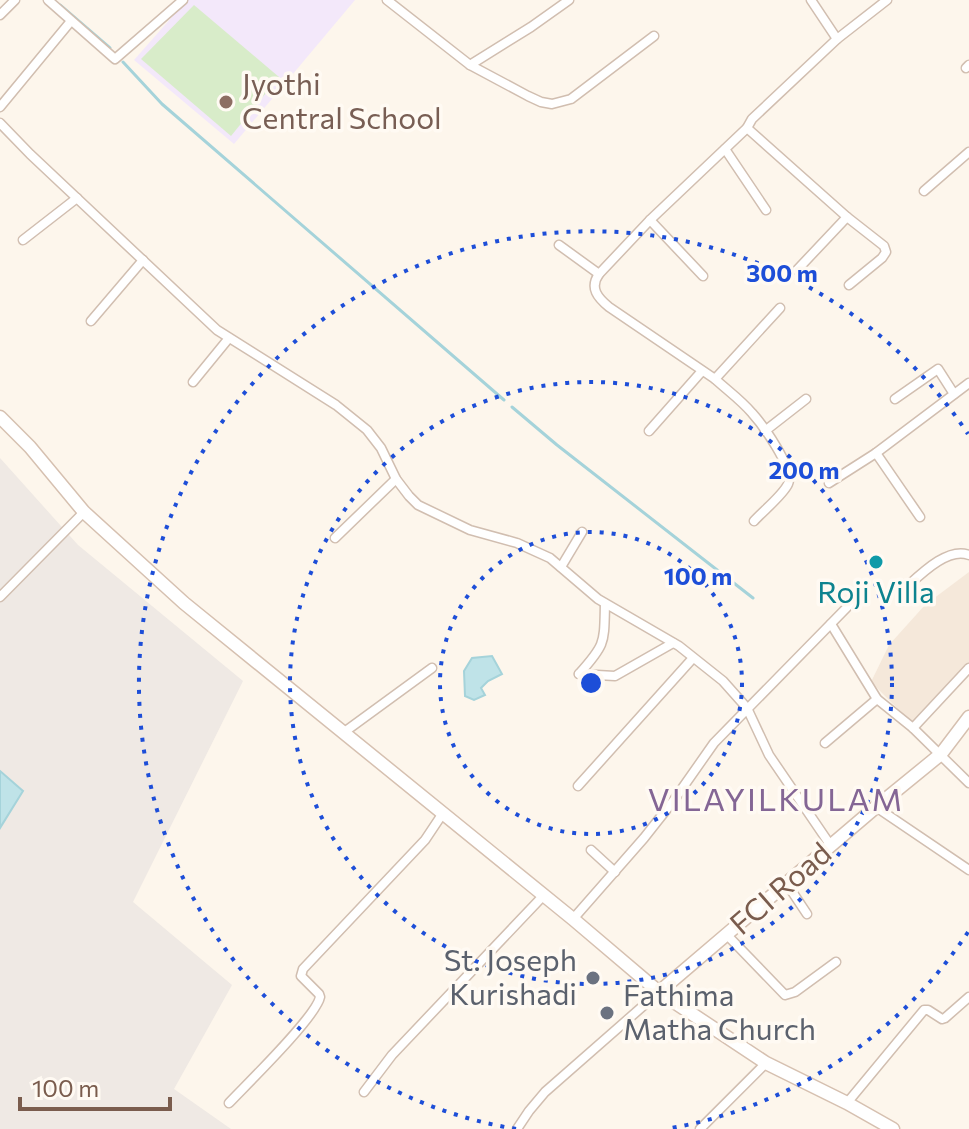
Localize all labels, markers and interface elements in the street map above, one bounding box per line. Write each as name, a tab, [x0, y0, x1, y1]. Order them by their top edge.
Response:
place label: Jyothi Central School	[242, 64, 442, 135]
marker: Jyothi Central School	[217, 93, 235, 111]
text: 300 m	[746, 258, 818, 287]
text: 200 m	[769, 455, 839, 484]
marker: Roji Villa	[867, 553, 885, 571]
text: 100 m	[664, 561, 732, 590]
place label: Roji Villa	[817, 572, 935, 609]
centre of rings	[577, 669, 605, 697]
district label: VILAYILKULAM	[648, 778, 904, 818]
street label: FCI Road	[721, 833, 838, 941]
place label: St. Joseph Kurishadi	[444, 940, 577, 1011]
marker: St. Joseph Kurishadi	[584, 969, 602, 987]
place label: Fathima Matha Church	[623, 975, 816, 1046]
marker: Fathima Matha Church	[598, 1004, 616, 1022]
scale bar	[20, 1061, 170, 1111]
text: 100 m	[32, 1073, 99, 1102]

